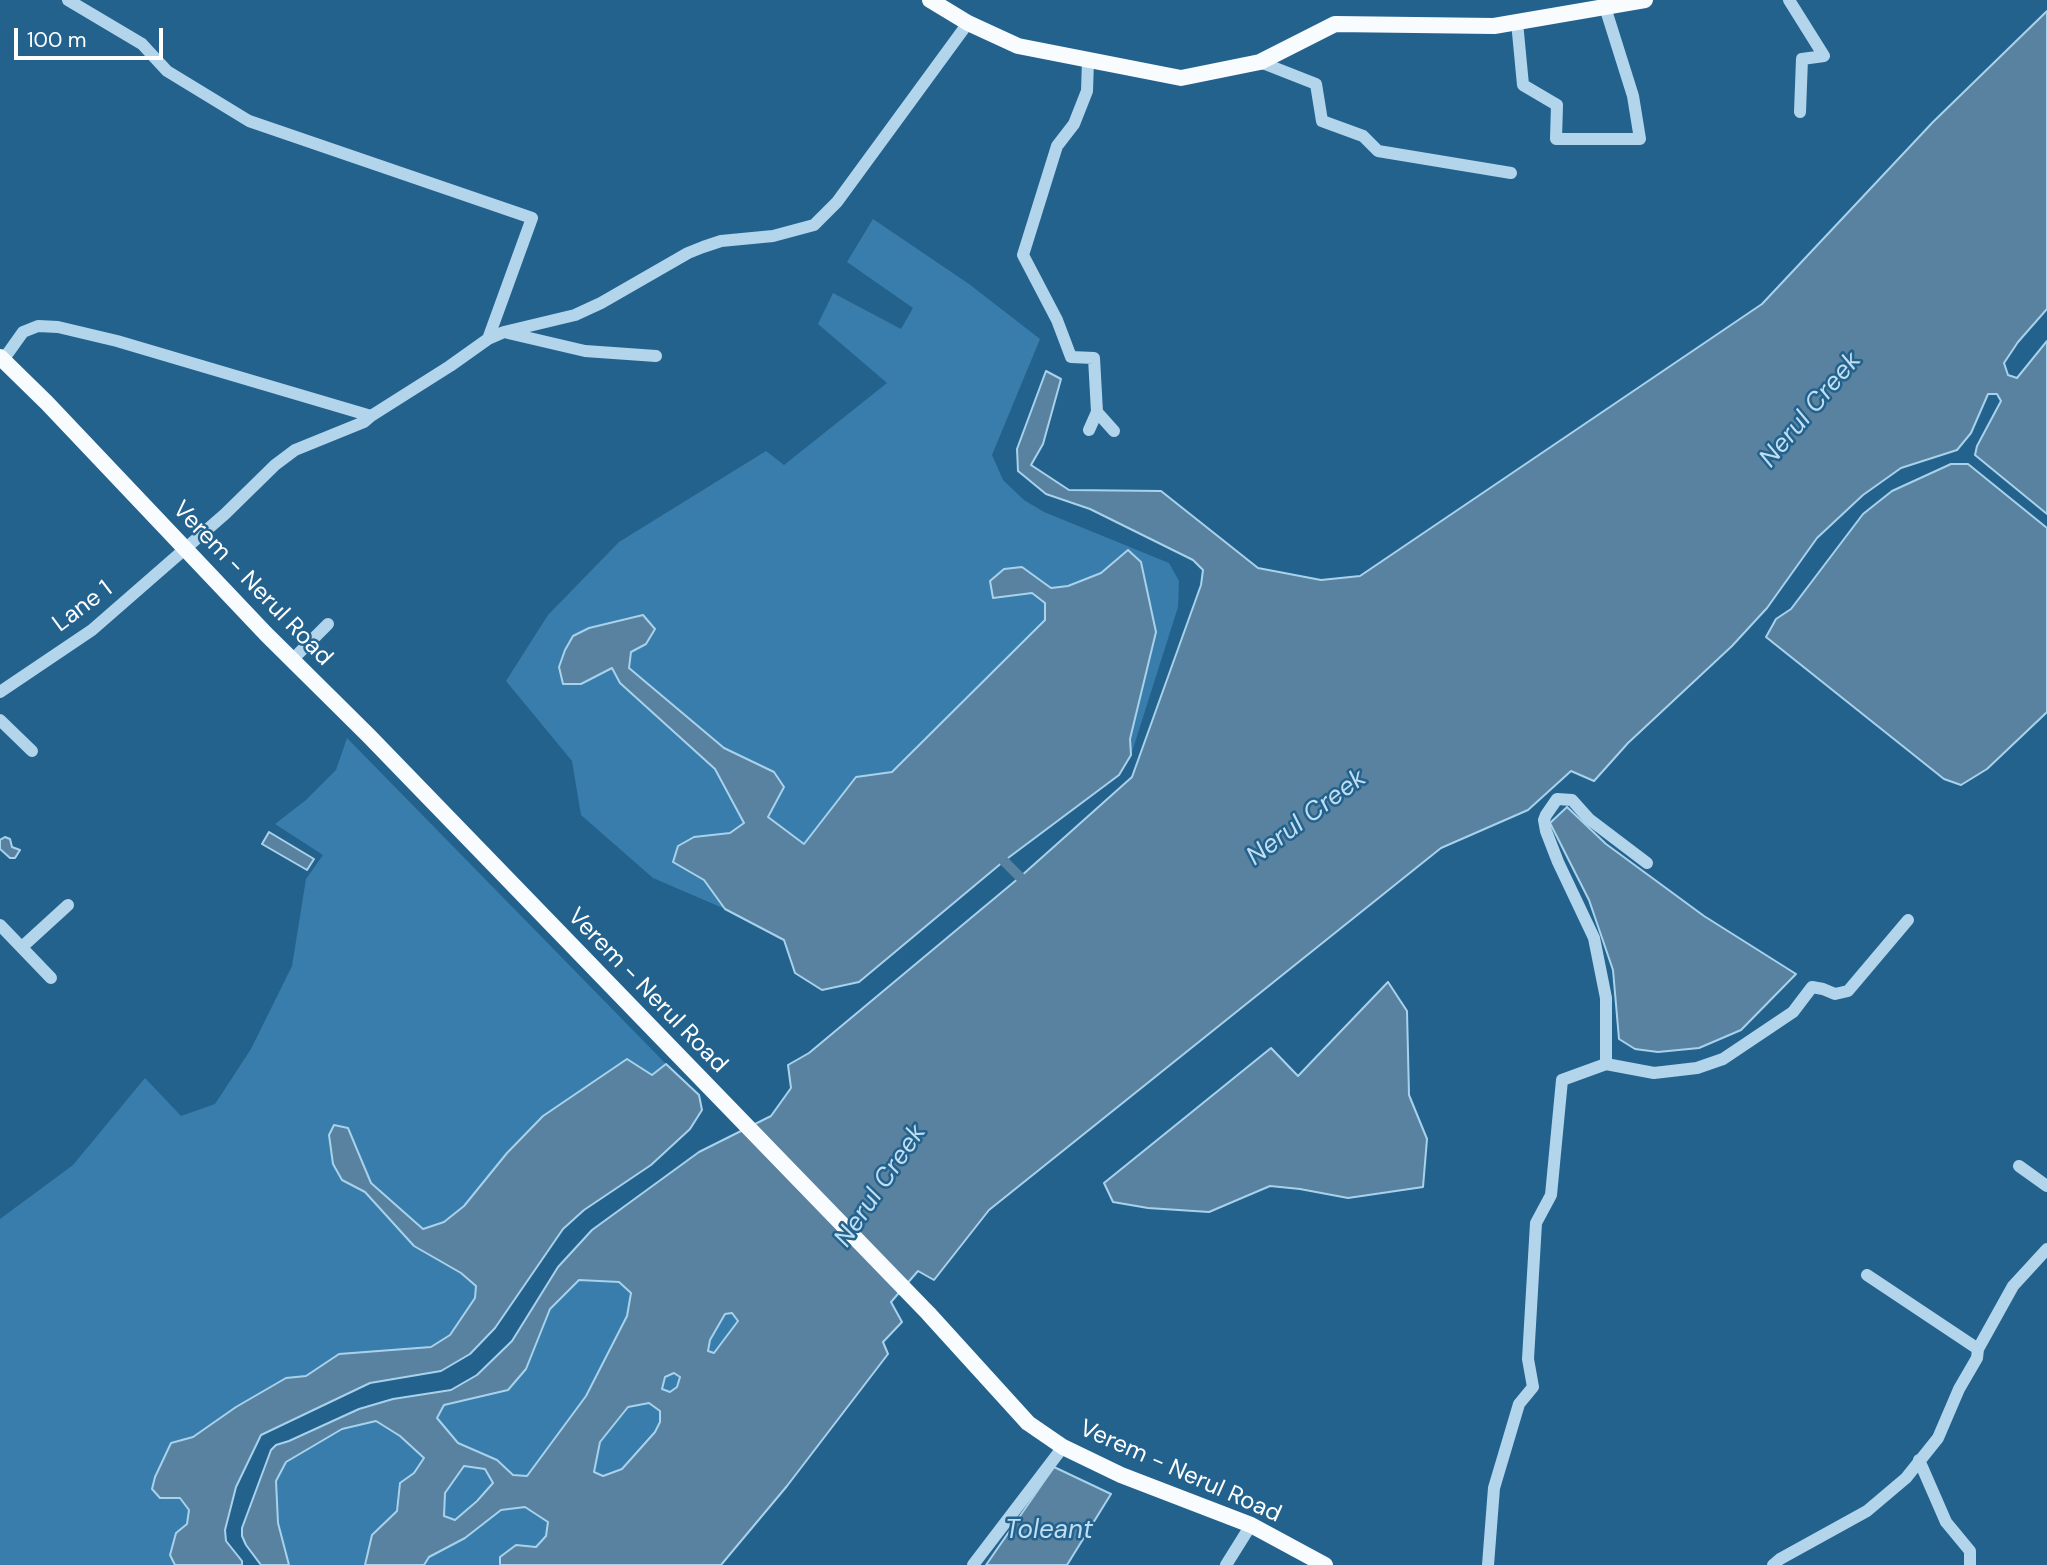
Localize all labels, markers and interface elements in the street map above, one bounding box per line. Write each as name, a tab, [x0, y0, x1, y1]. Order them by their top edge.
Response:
scale bar	[18, 14, 166, 58]
text: 100 m	[27, 26, 87, 54]
water label: Nerul Creek	[1754, 346, 1868, 474]
street label: Verem - Nerul Road	[166, 496, 338, 672]
street label: Lane 1	[48, 575, 118, 639]
water label: Nerul Creek	[1241, 763, 1373, 873]
street label: Verem - Nerul Road	[561, 903, 733, 1079]
water label: Nerul Creek	[829, 1119, 933, 1253]
street label: Verem - Nerul Road	[1075, 1415, 1285, 1529]
water label: Toleant	[1005, 1515, 1093, 1547]

